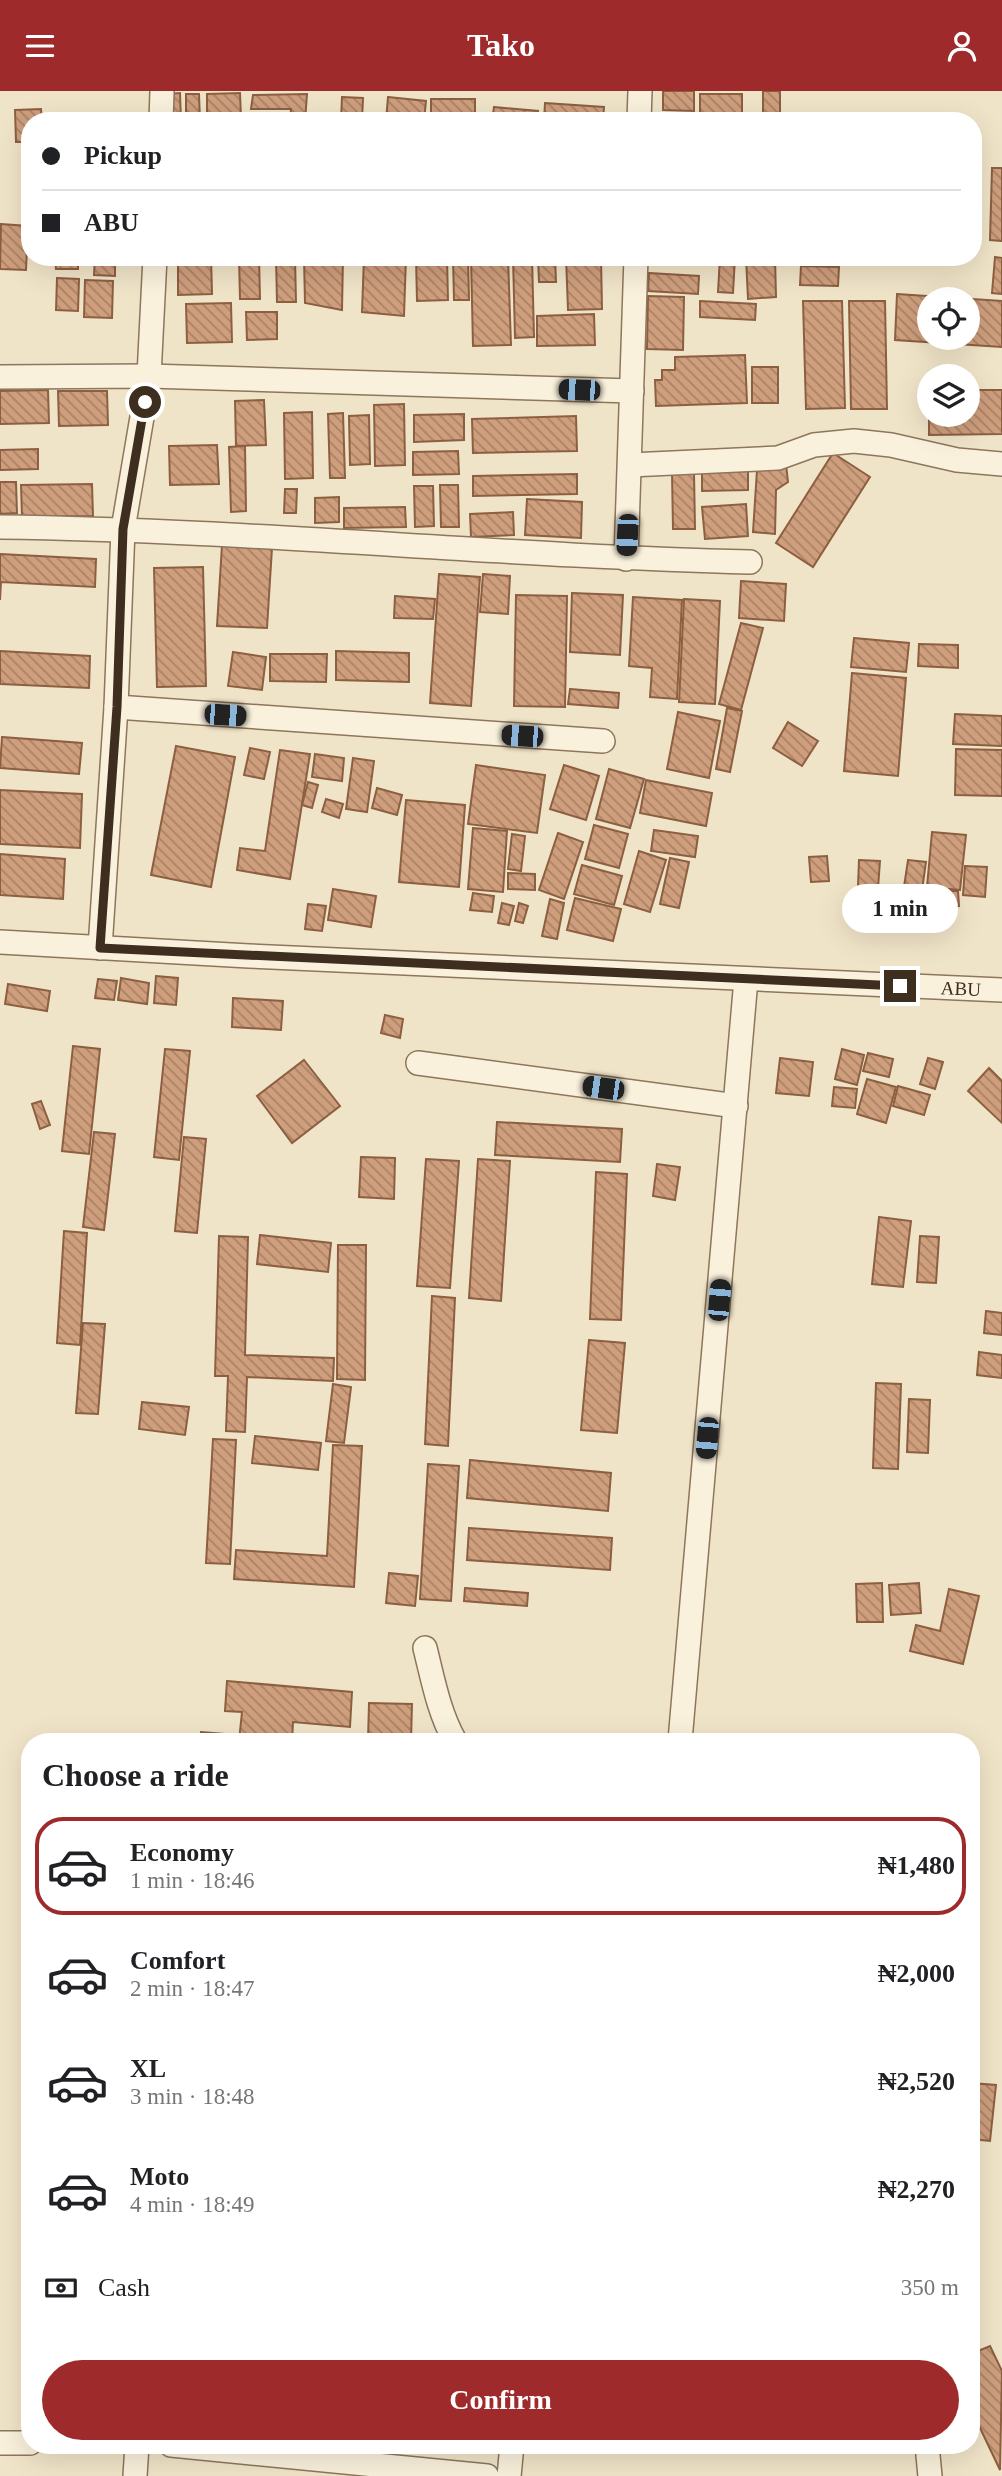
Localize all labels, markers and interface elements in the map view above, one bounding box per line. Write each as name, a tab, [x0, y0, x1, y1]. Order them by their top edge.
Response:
icon: menu	[21, 27, 59, 65]
text: Tako	[467, 27, 535, 63]
icon: person	[943, 27, 981, 65]
text: Pickup	[84, 141, 162, 170]
text: ABU	[84, 208, 139, 237]
map controls	[917, 287, 980, 427]
button: locate	[917, 287, 980, 350]
button: layers	[917, 364, 980, 427]
car	[558, 379, 601, 401]
route start	[129, 386, 161, 418]
car	[616, 513, 639, 557]
car	[204, 703, 247, 727]
car	[501, 724, 544, 748]
callout: 1 min	[842, 885, 958, 933]
text: 1 min	[872, 896, 928, 921]
route end	[884, 970, 916, 1002]
street label: ABU	[940, 977, 982, 1000]
car	[581, 1075, 626, 1101]
car	[707, 1278, 732, 1322]
car	[695, 1416, 720, 1460]
text: Choose a ride	[42, 1757, 229, 1793]
icon: car	[46, 1835, 109, 1898]
text: Economy	[130, 1838, 234, 1867]
text: ₦1,480	[878, 1851, 955, 1880]
text: 1 min · 18:46	[130, 1868, 255, 1893]
icon: car	[46, 1943, 109, 2006]
text: Comfort	[130, 1946, 225, 1975]
text: ₦2,000	[878, 1959, 955, 1988]
text: 2 min · 18:47	[130, 1976, 255, 2001]
icon: car	[46, 2051, 109, 2114]
text: XL	[130, 2054, 166, 2083]
text: ₦2,520	[878, 2067, 955, 2096]
text: 3 min · 18:48	[130, 2084, 255, 2109]
icon: car	[46, 2159, 109, 2222]
text: Moto	[130, 2162, 189, 2191]
text: ₦2,270	[878, 2175, 955, 2204]
text: 4 min · 18:49	[130, 2192, 255, 2217]
icon: cash	[42, 2269, 80, 2307]
text: Cash	[98, 2273, 150, 2302]
text: 350 m	[901, 2275, 959, 2300]
button: Confirm	[42, 2360, 959, 2440]

